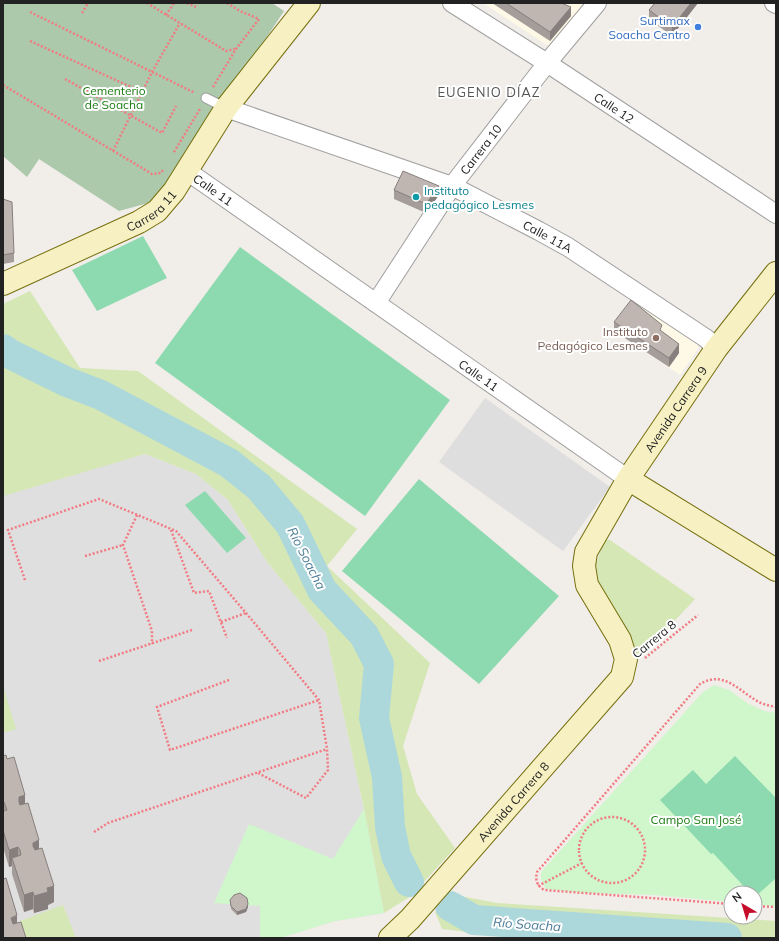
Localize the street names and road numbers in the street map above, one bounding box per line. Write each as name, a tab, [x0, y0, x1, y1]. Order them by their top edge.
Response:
street label: Calle 12	[591, 89, 637, 126]
street label: Carrera 10	[456, 121, 505, 177]
street label: Calle 11	[190, 170, 236, 208]
street label: Carrera 11	[124, 187, 179, 234]
street label: Calle 11A	[520, 217, 575, 255]
street label: Calle 11	[456, 356, 502, 394]
street label: Avenida Carrera 9	[641, 363, 710, 455]
street label: Carrera 8	[629, 617, 679, 661]
street label: Avenida Carrera 8	[474, 758, 552, 844]

